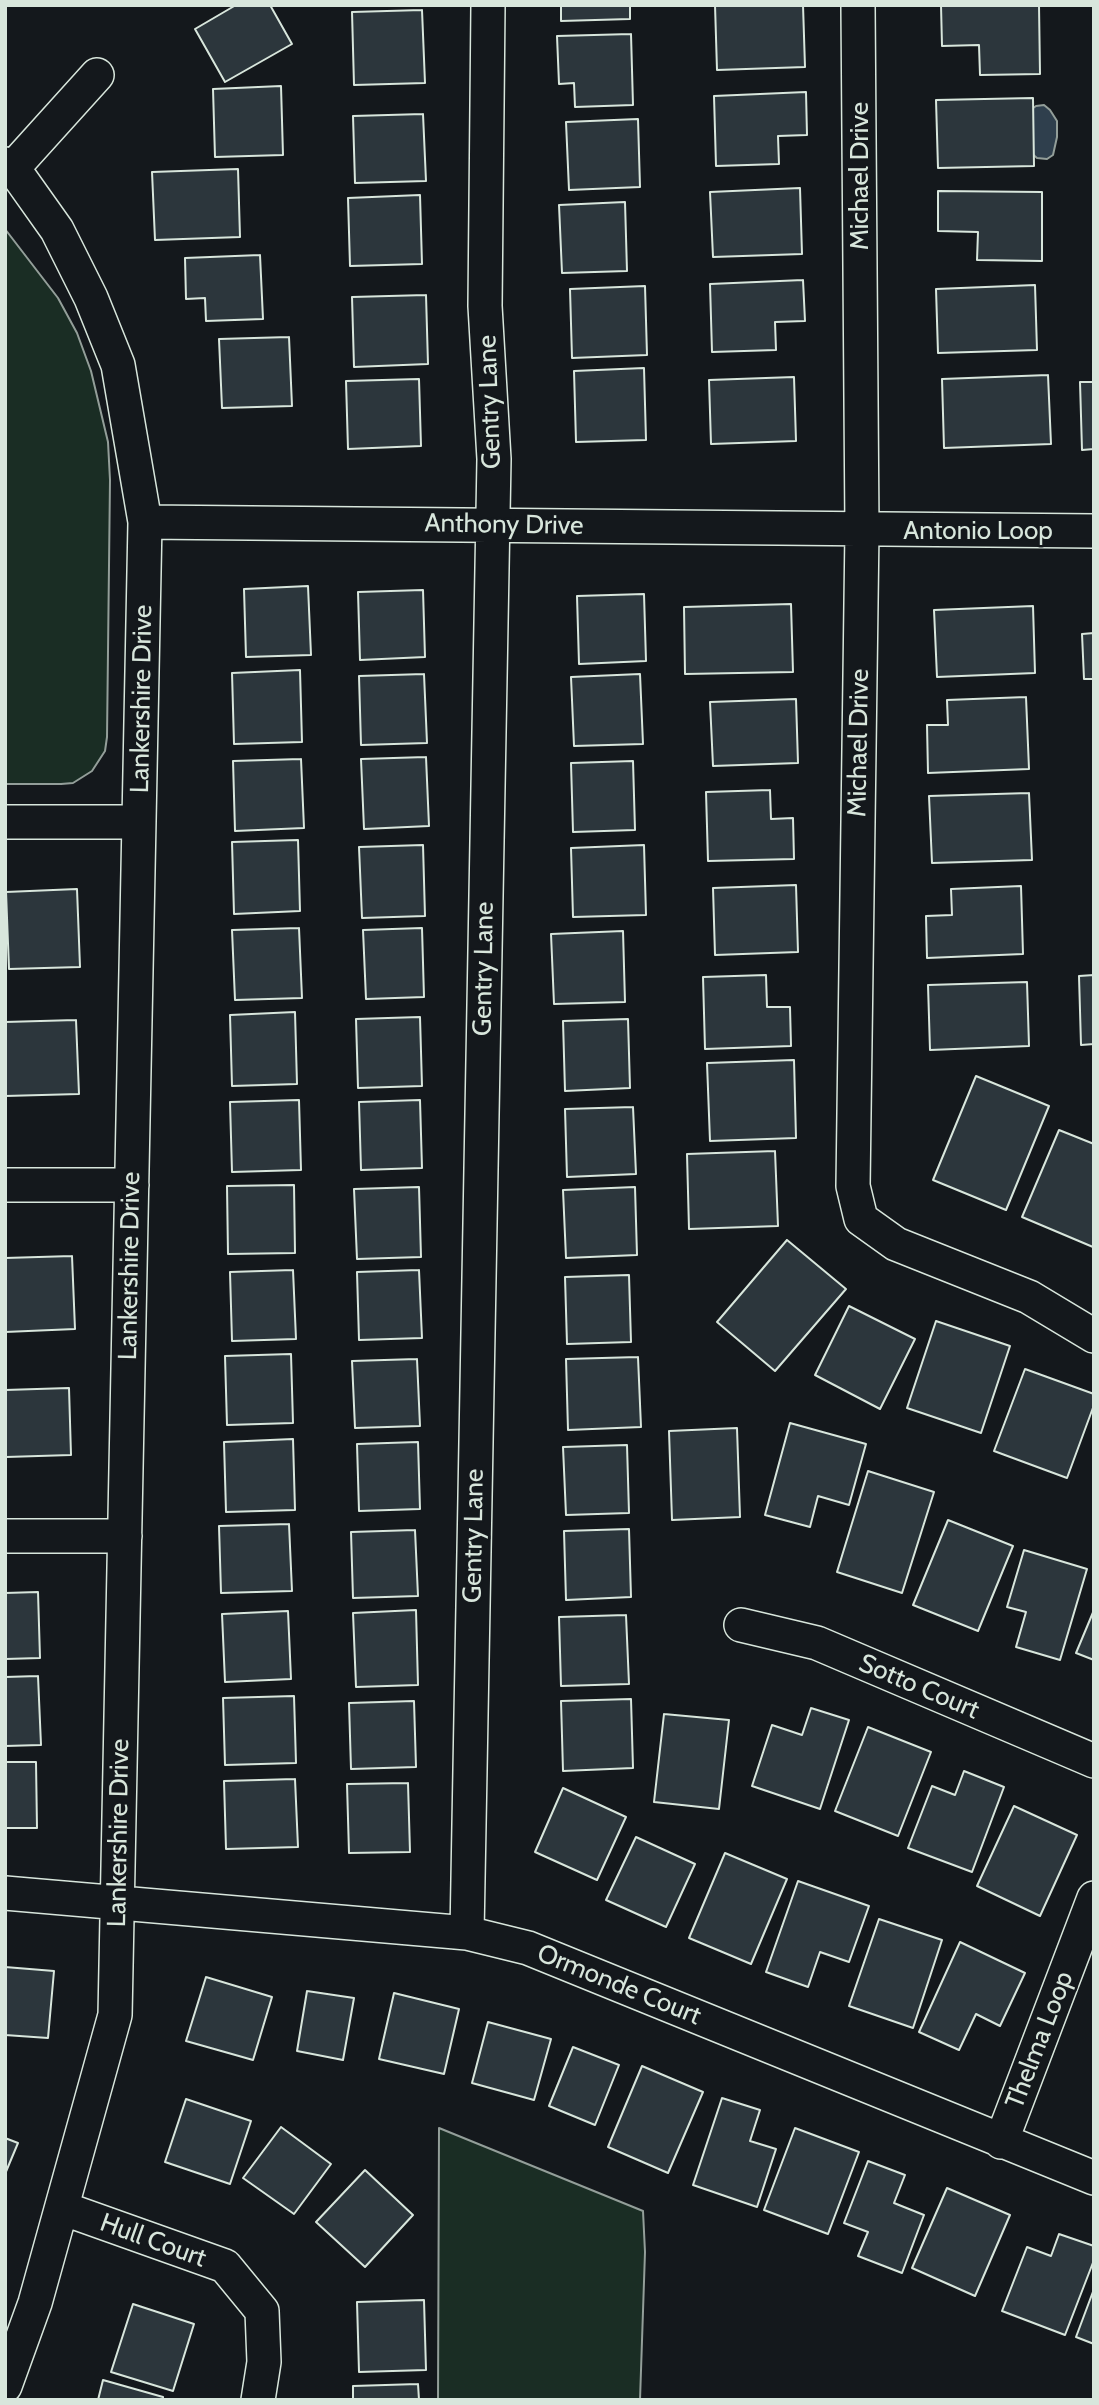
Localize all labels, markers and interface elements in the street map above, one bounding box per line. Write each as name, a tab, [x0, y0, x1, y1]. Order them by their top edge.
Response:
street label: Michael Drive	[844, 102, 876, 250]
street label: Gentry Lane	[472, 334, 508, 470]
street label: Anthony Drive	[424, 508, 584, 542]
street label: Antonio Loop	[903, 515, 1053, 547]
street label: Lankershire Drive	[125, 605, 159, 793]
street label: Michael Drive	[842, 669, 876, 817]
street label: Gentry Lane	[467, 902, 501, 1036]
street label: Lankershire Drive	[113, 1172, 147, 1360]
street label: Gentry Lane	[457, 1469, 491, 1603]
street label: Sotto Court	[854, 1648, 984, 1726]
street label: Lankershire Drive	[102, 1739, 136, 1927]
street label: Ormonde Court	[533, 1938, 705, 2032]
street label: Thelma Loop	[1000, 1967, 1080, 2113]
street label: Hull Court	[96, 2207, 210, 2275]

